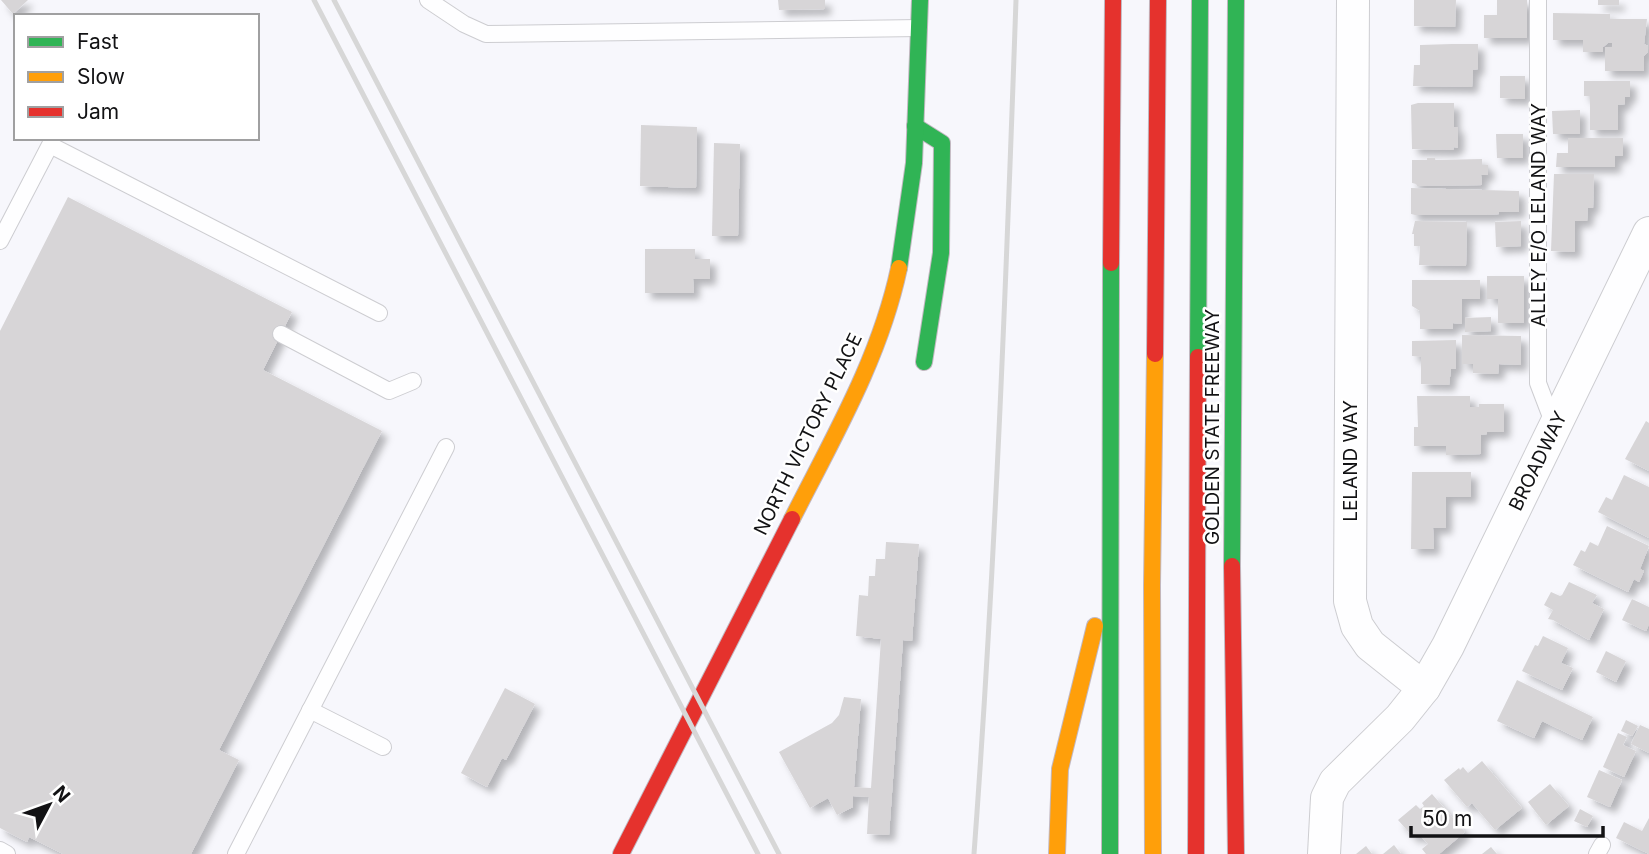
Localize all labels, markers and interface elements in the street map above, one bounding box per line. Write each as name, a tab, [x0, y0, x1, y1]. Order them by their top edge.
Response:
legend	[14, 14, 259, 140]
text: Fast	[77, 29, 119, 54]
text: Slow	[77, 64, 125, 89]
text: Jam	[77, 99, 119, 124]
street label: ALLEY E/O LELAND WAY	[1527, 103, 1550, 327]
street label: GOLDEN STATE FREEWAY	[1201, 309, 1224, 545]
street label: NORTH VICTORY PLACE	[749, 329, 867, 539]
street label: LELAND WAY	[1339, 400, 1362, 522]
street label: BROADWAY	[1504, 408, 1572, 514]
north arrow	[14, 770, 84, 840]
text: N	[48, 781, 75, 807]
scale bar	[1411, 794, 1604, 838]
text: 50 m	[1422, 806, 1472, 831]

